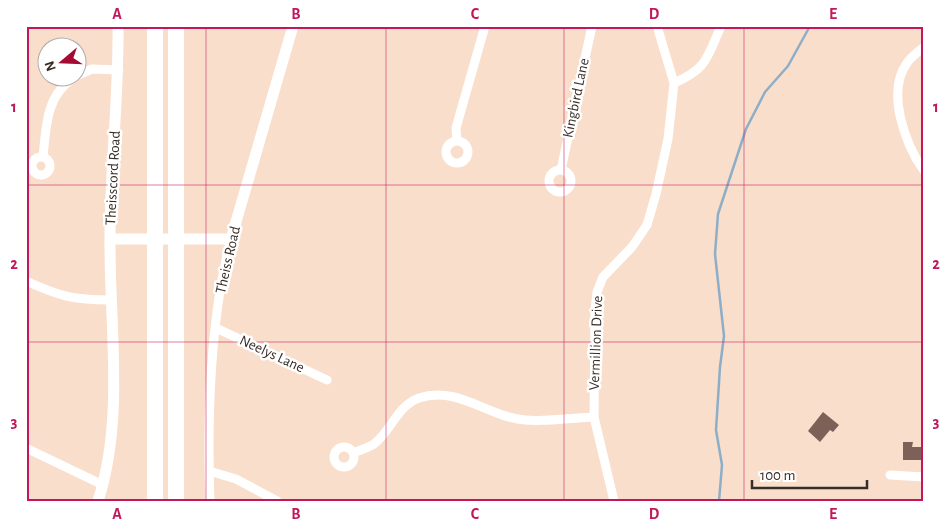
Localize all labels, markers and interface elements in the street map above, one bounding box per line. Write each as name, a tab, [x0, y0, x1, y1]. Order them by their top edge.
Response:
text: A	[112, 6, 122, 22]
text: B	[291, 6, 301, 22]
text: C	[471, 6, 480, 22]
text: D	[649, 6, 660, 22]
text: E	[829, 6, 837, 22]
north arrow	[38, 38, 88, 88]
street label: Kingbird Lane	[560, 57, 592, 139]
text: N	[42, 59, 59, 73]
text: 1	[11, 99, 17, 115]
text: 1	[933, 99, 939, 115]
street label: Theisscord Road	[103, 130, 123, 226]
street label: Theiss Road	[213, 225, 243, 295]
text: 2	[10, 256, 18, 272]
text: 2	[932, 256, 940, 272]
street label: Vermillion Drive	[587, 295, 605, 391]
street label: Neelys Lane	[237, 333, 307, 376]
text: 3	[11, 414, 18, 430]
text: 3	[933, 414, 940, 430]
scale bar	[752, 457, 868, 489]
text: 100 m	[760, 468, 795, 483]
text: A	[112, 506, 122, 522]
text: B	[291, 506, 301, 522]
text: C	[471, 506, 480, 522]
text: D	[649, 506, 660, 522]
text: E	[829, 506, 837, 522]

